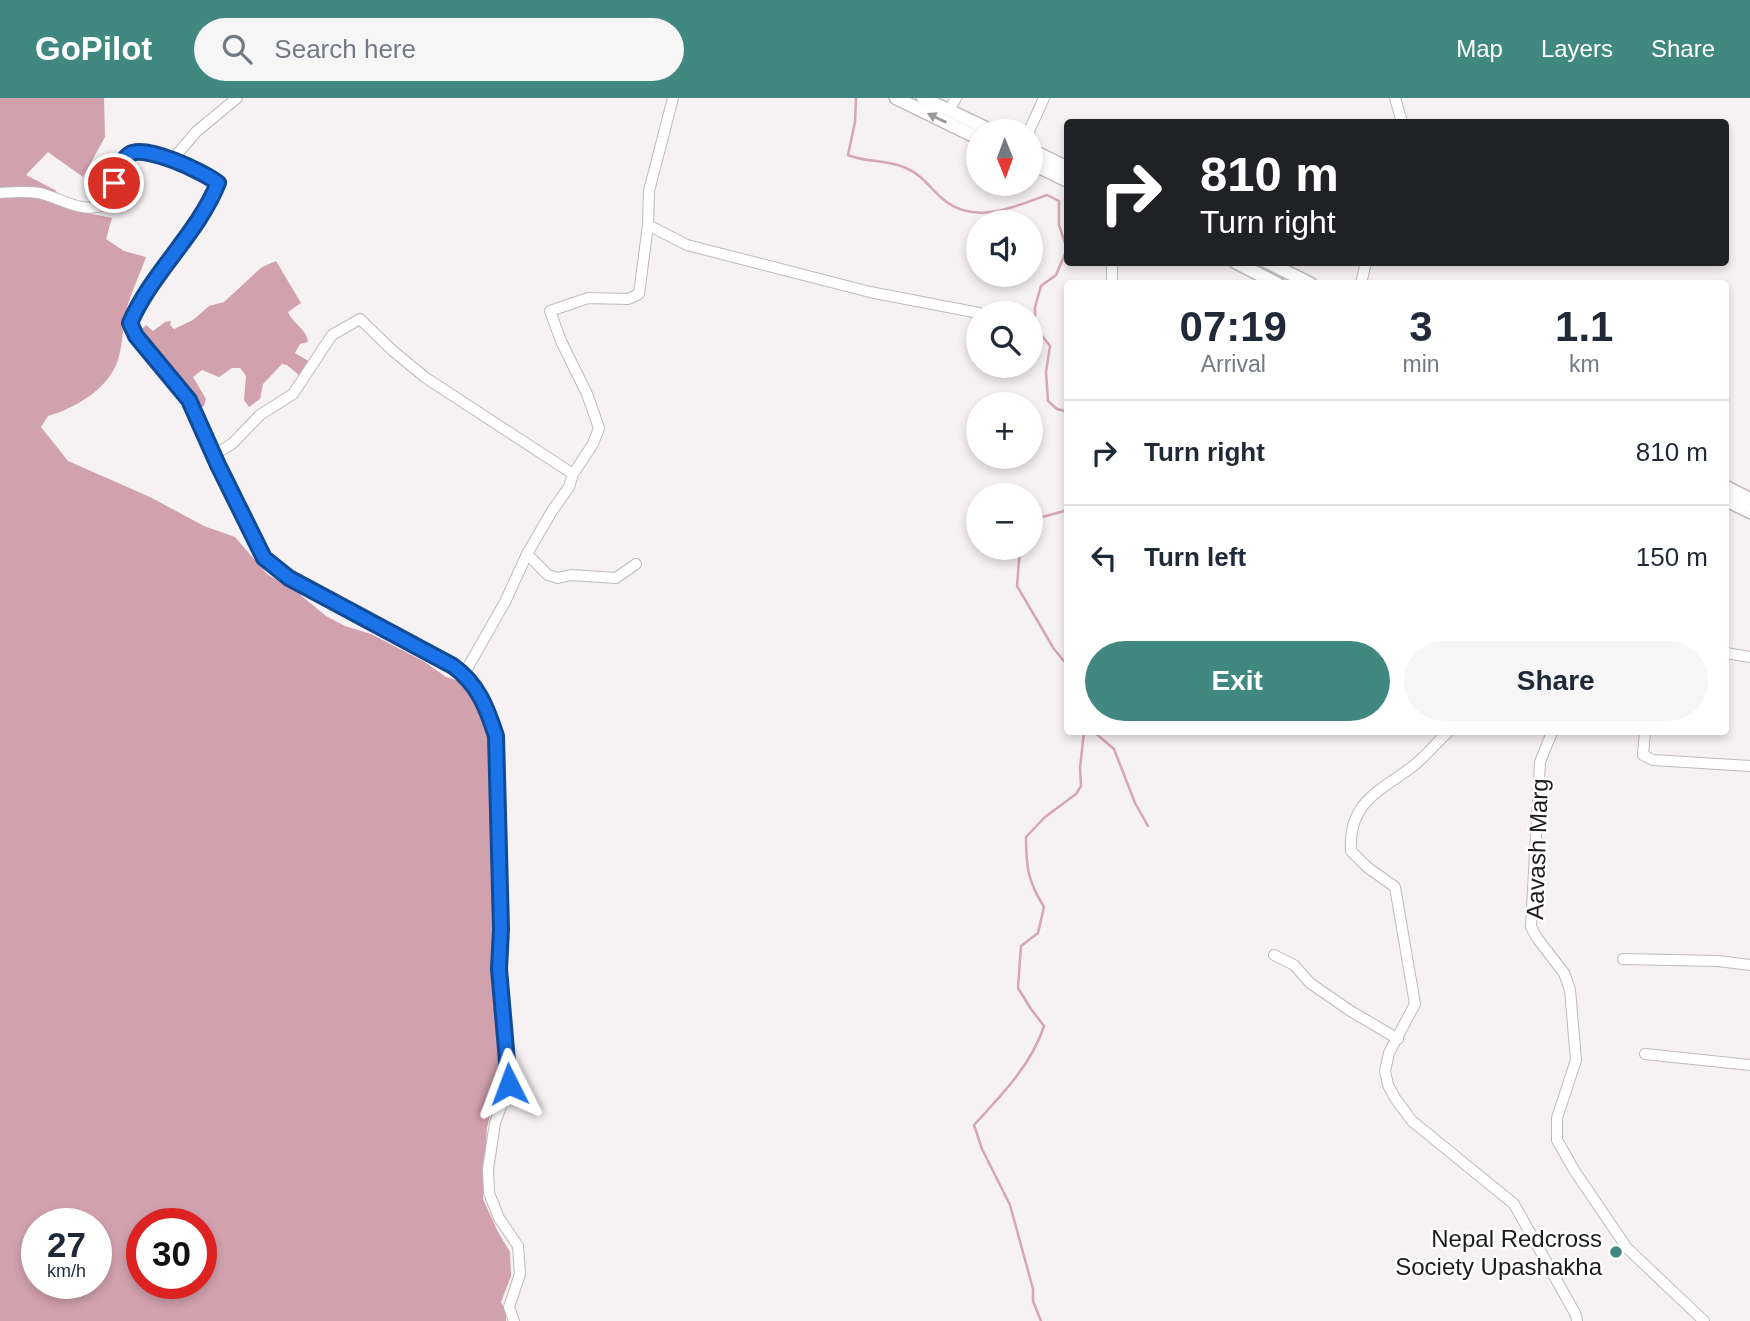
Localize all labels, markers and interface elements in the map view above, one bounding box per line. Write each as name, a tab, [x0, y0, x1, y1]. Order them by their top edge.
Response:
search box	[194, 18, 684, 81]
text: GoPilot	[35, 30, 152, 67]
icon: search	[218, 30, 256, 68]
text: Search here	[274, 34, 416, 64]
text: Map	[1456, 35, 1503, 62]
text: Layers	[1541, 35, 1613, 62]
text: Share	[1651, 35, 1715, 62]
one-way arrow	[927, 112, 947, 124]
north arrow	[966, 119, 1043, 196]
map controls	[966, 119, 1043, 560]
icon: right	[1085, 147, 1176, 238]
text: 810 m	[1200, 147, 1339, 201]
pin	[84, 153, 144, 213]
icon: arrive	[95, 164, 133, 202]
text: Turn right	[1200, 204, 1336, 240]
button: sound	[966, 210, 1043, 287]
button: search	[966, 301, 1043, 378]
text: 07:19	[1180, 303, 1287, 350]
text: 3	[1409, 303, 1433, 350]
text: 1.1	[1555, 303, 1613, 350]
text: Arrival	[1201, 351, 1266, 377]
text: min	[1402, 351, 1440, 377]
text: km	[1569, 351, 1600, 377]
button: +	[966, 392, 1043, 469]
icon: right	[1085, 434, 1123, 472]
text: Turn right	[1144, 437, 1265, 467]
text: 810 m	[1636, 437, 1708, 467]
button: −	[966, 483, 1043, 560]
icon: left	[1085, 539, 1123, 577]
text: Turn left	[1144, 542, 1246, 572]
text: 150 m	[1636, 542, 1708, 572]
button: Exit	[1085, 641, 1390, 721]
button: Share	[1404, 641, 1708, 721]
street label: Aavash Marg	[1521, 778, 1553, 920]
position arrow	[472, 1047, 546, 1121]
speed limit sign: 30	[126, 1208, 217, 1299]
text: 27	[47, 1225, 86, 1264]
place label: Nepal Redcross Society Upashakha	[1395, 1225, 1603, 1280]
marker: Nepal Redcross Society Upashakha	[1608, 1244, 1624, 1260]
text: km/h	[47, 1261, 86, 1281]

